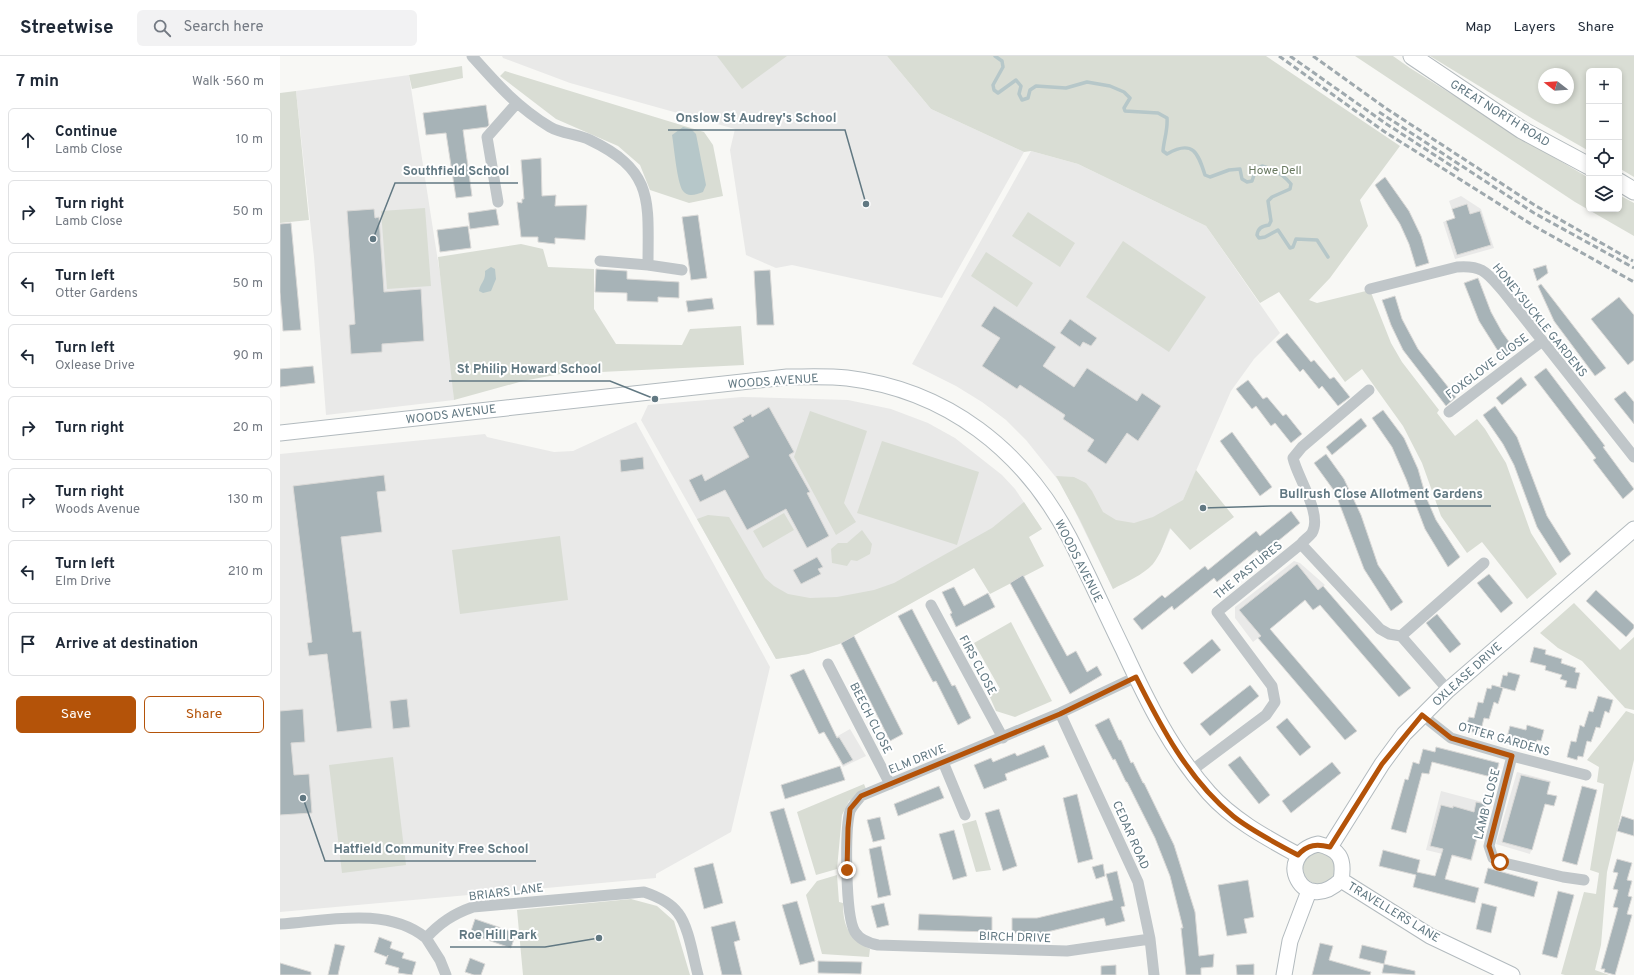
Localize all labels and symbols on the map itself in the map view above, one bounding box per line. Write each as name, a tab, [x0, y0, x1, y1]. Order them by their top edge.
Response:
north arrow	[1538, 68, 1574, 104]
street label: GREAT NORTH ROAD	[1446, 77, 1552, 151]
callout: Onslow St Audrey's School	[668, 105, 845, 130]
text: Onslow St Audrey's School	[675, 111, 837, 127]
callout: Southfield School	[395, 158, 518, 183]
park label: Howe Dell	[1248, 163, 1302, 179]
text: Southfield School	[403, 164, 509, 180]
street label: HONEYSUCKLE GARDENS	[1488, 260, 1590, 381]
street label: FOXGLOVE CLOSE	[1443, 330, 1532, 403]
callout: St Philip Howard School	[449, 356, 610, 381]
text: St Philip Howard School	[457, 362, 601, 378]
street label: WOODS AVENUE	[727, 371, 819, 393]
street label: WOODS AVENUE	[405, 402, 497, 428]
callout: Bullrush Close Allotment Gardens	[1271, 481, 1491, 506]
text: Bullrush Close Allotment Gardens	[1279, 487, 1483, 503]
street label: WOODS AVENUE	[1050, 517, 1106, 606]
street label: THE PASTURES	[1211, 538, 1286, 603]
street label: FIRS CLOSE	[955, 633, 1000, 698]
street label: OXLEASE DRIVE	[1429, 639, 1506, 710]
street label: BEECH CLOSE	[845, 680, 895, 757]
street label: OTTER GARDENS	[1456, 719, 1552, 761]
street label: ELM DRIVE	[886, 741, 948, 779]
street label: LAMB CLOSE	[1471, 767, 1505, 841]
street label: CEDAR ROAD	[1108, 799, 1152, 872]
callout: Hatfield Community Free School	[325, 836, 536, 861]
text: Hatfield Community Free School	[333, 842, 529, 858]
route start	[1491, 853, 1509, 871]
route end	[838, 861, 856, 879]
street label: TRAVELLERS LANE	[1344, 879, 1443, 947]
street label: BRIARS LANE	[468, 880, 544, 906]
callout: Roe Hill Park	[450, 922, 545, 947]
text: Roe Hill Park	[459, 928, 537, 944]
street label: BIRCH DRIVE	[979, 929, 1051, 947]

